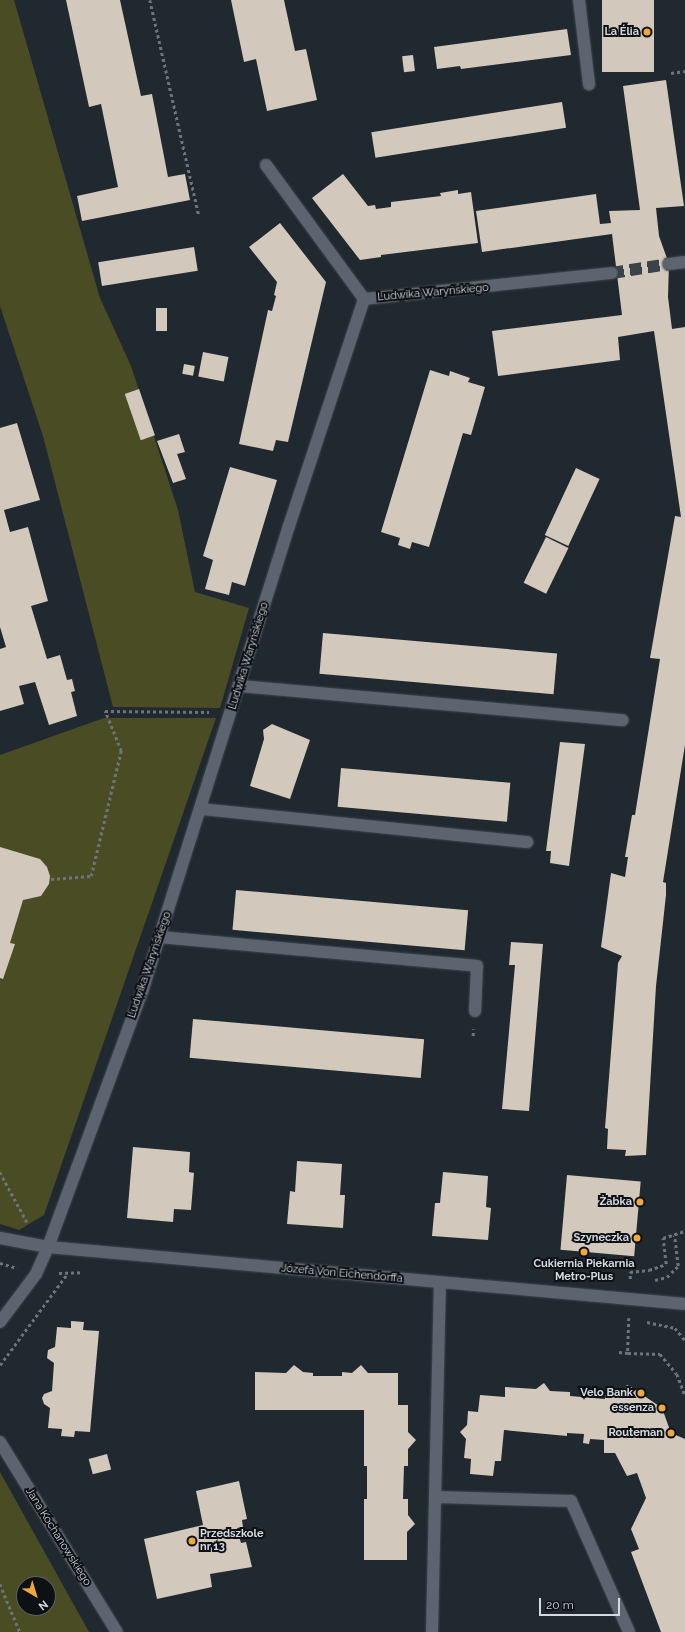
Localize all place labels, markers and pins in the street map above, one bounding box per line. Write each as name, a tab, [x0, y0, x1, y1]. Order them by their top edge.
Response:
place label: La Élia	[604, 25, 639, 39]
marker: La Élia	[642, 27, 652, 37]
place label: Żabka	[599, 1195, 632, 1209]
marker: Żabka	[635, 1197, 645, 1207]
place label: Szyneczka	[574, 1231, 629, 1245]
marker: Szyneczka	[632, 1233, 642, 1243]
marker: Cukiernia Piekarnia Metro-Plus	[579, 1247, 589, 1257]
place label: Cukiernia Piekarnia Metro-Plus	[533, 1258, 635, 1284]
place label: Velo Bank	[580, 1386, 633, 1400]
marker: Velo Bank	[636, 1388, 646, 1398]
place label: essenza	[612, 1401, 654, 1415]
marker: essenza	[657, 1403, 667, 1413]
place label: Routeman	[608, 1426, 663, 1440]
marker: Routeman	[666, 1428, 676, 1438]
place label: Przedszkole nr 13	[200, 1528, 264, 1554]
marker: Przedszkole nr 13	[187, 1536, 197, 1546]

